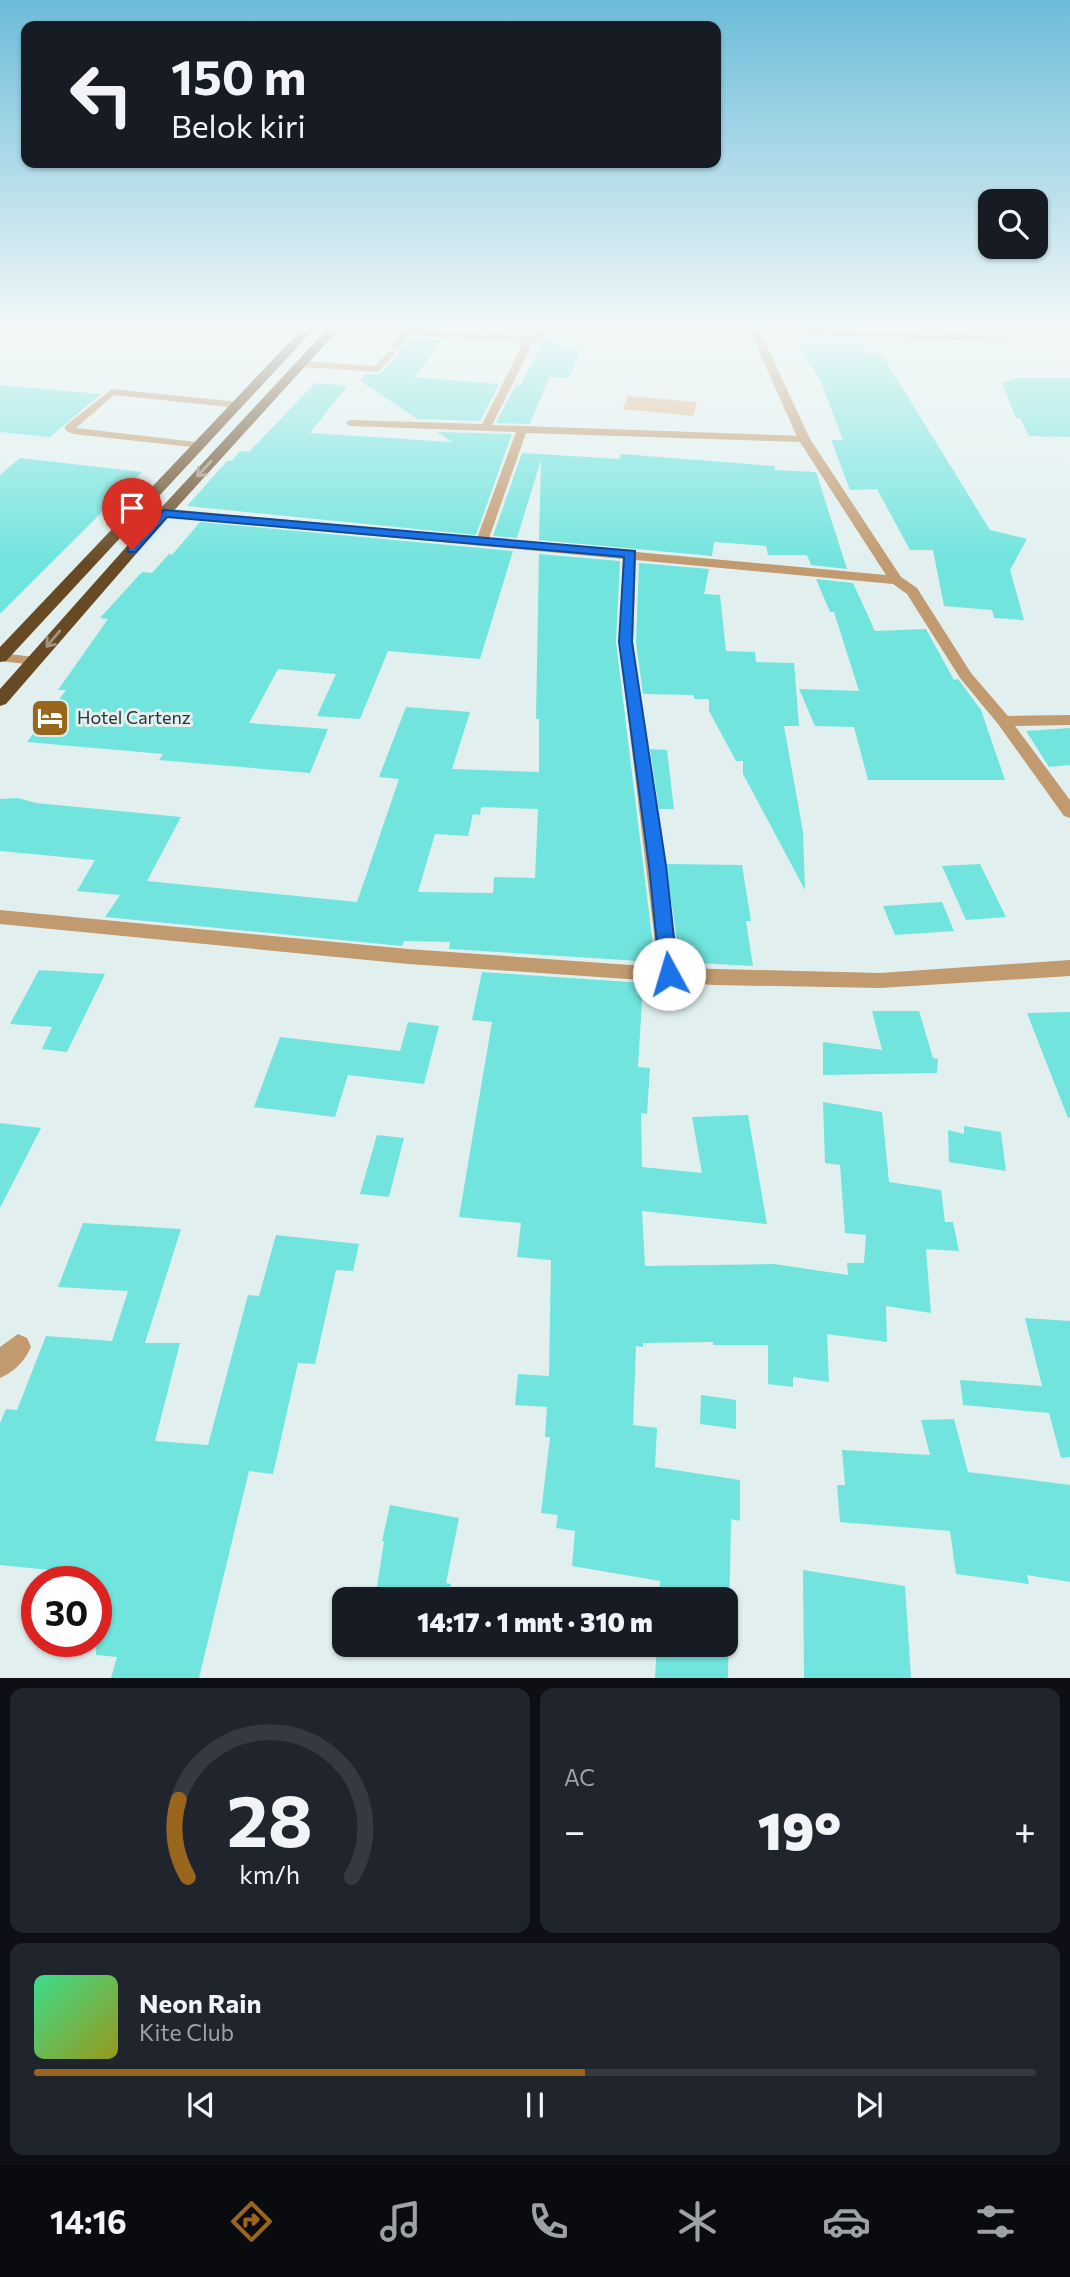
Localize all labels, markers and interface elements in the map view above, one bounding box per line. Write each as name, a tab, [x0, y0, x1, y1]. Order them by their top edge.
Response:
text: 150 m	[171, 45, 306, 105]
icon: left	[56, 49, 147, 140]
text: Belok kiri	[171, 105, 306, 145]
map controls	[978, 189, 1048, 259]
button: search	[978, 189, 1048, 259]
one-way arrow	[196, 460, 213, 477]
pin	[102, 478, 162, 550]
icon: arrive	[113, 489, 151, 527]
one-way arrow	[45, 630, 61, 648]
hotel icon: Hotel Cartenz	[29, 697, 71, 739]
place label: Hotel Cartenz	[77, 706, 191, 728]
position arrow	[632, 937, 706, 1011]
speed limit sign: 30	[21, 1566, 112, 1657]
text: 14:17 · 1 mnt · 310 m	[417, 1606, 653, 1637]
text: AC	[564, 1763, 595, 1791]
text: 28	[227, 1773, 313, 1862]
text: 19°	[758, 1797, 841, 1861]
text: −	[564, 1806, 586, 1853]
text: +	[1014, 1806, 1036, 1853]
text: km/h	[240, 1858, 300, 1888]
text: Neon Rain	[139, 1987, 262, 2018]
text: Kite Club	[139, 2018, 234, 2046]
icon: previous	[182, 2086, 220, 2124]
icon: pause	[516, 2086, 554, 2124]
icon: next	[850, 2086, 888, 2124]
icon: directions	[227, 2197, 276, 2246]
icon: music	[376, 2197, 425, 2246]
icon: phone	[524, 2197, 573, 2246]
icon: climate	[673, 2197, 722, 2246]
icon: car	[822, 2197, 871, 2246]
icon: filters	[971, 2197, 1020, 2246]
text: 14:16	[50, 2201, 127, 2241]

